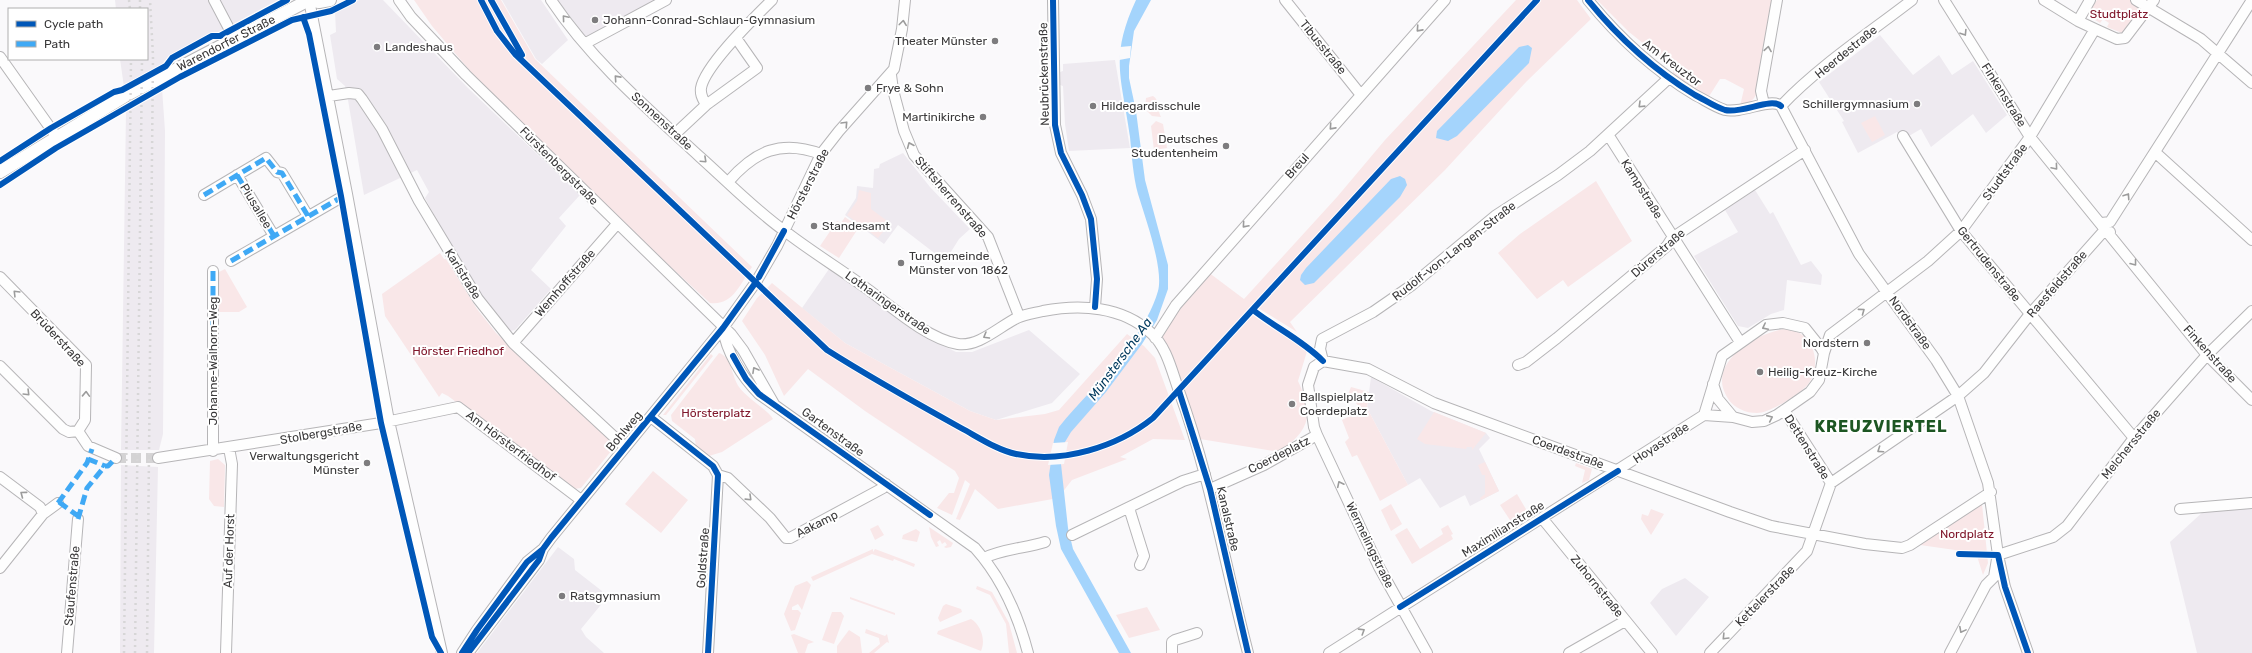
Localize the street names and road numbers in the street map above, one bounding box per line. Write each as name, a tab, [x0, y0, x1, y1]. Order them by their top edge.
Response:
street label: Warendorfer Straße	[174, 12, 278, 74]
street label: Tibusstraße	[1297, 17, 1349, 77]
street label: Neubrückenstraße	[1036, 22, 1052, 126]
street label: Heerdestraße	[1812, 22, 1880, 81]
street label: Am Kreuztor	[1640, 36, 1704, 90]
street label: Finkenstraße	[1979, 60, 2029, 130]
street label: Sonnenstraße	[628, 89, 696, 153]
street label: Fürstenbergstraße	[517, 124, 601, 208]
street label: Studtstraße	[1980, 141, 2030, 203]
street label: Hörsterstraße	[784, 146, 832, 222]
street label: Breul	[1282, 150, 1312, 182]
street label: Stiftsherrenstraße	[912, 153, 990, 241]
street label: Kampstraße	[1618, 157, 1666, 221]
street label: Piusallee	[237, 181, 275, 231]
street label: Rudolf-von-Langen-Straße	[1390, 198, 1519, 303]
street label: Gertrudenstraße	[1954, 224, 2024, 305]
street label: Dürerstraße	[1628, 226, 1688, 280]
street label: Karlstraße	[442, 246, 484, 302]
street label: Wemhoffstraße	[532, 246, 598, 320]
street label: Raesfeldstraße	[2024, 247, 2090, 320]
street label: Lotharingerstraße	[843, 268, 934, 338]
street label: Nordstraße	[1886, 294, 1934, 353]
street label: Johanne-Walhorn-Weg	[206, 296, 220, 426]
street label: Brüderstraße	[28, 306, 89, 370]
street label: Finkenstraße	[2180, 322, 2240, 386]
street label: Gartenstraße	[799, 405, 867, 459]
street label: Melchersstraße	[2098, 406, 2164, 482]
street label: Am Hörsterfriedhof	[463, 408, 559, 484]
street label: Bohlweg	[603, 408, 645, 454]
street label: Dettenstraße	[1781, 412, 1833, 482]
street label: Stolbergstraße	[279, 419, 363, 447]
street label: Hoyastraße	[1630, 420, 1692, 466]
street label: Coerdestraße	[1530, 432, 1606, 472]
street label: Coerdeplatz	[1246, 433, 1312, 477]
street label: Kanalstraße	[1214, 485, 1242, 553]
street label: Maximilianstraße	[1459, 498, 1547, 560]
street label: Wermelingstraße	[1343, 500, 1397, 591]
street label: Aakamp	[794, 508, 840, 540]
street label: Auf der Horst	[221, 513, 237, 588]
street label: Goldstraße	[694, 527, 712, 589]
street label: Staufenstraße	[62, 545, 82, 627]
street label: Zuhornstraße	[1568, 552, 1627, 620]
street label: Kettelerstraße	[1732, 562, 1798, 629]

